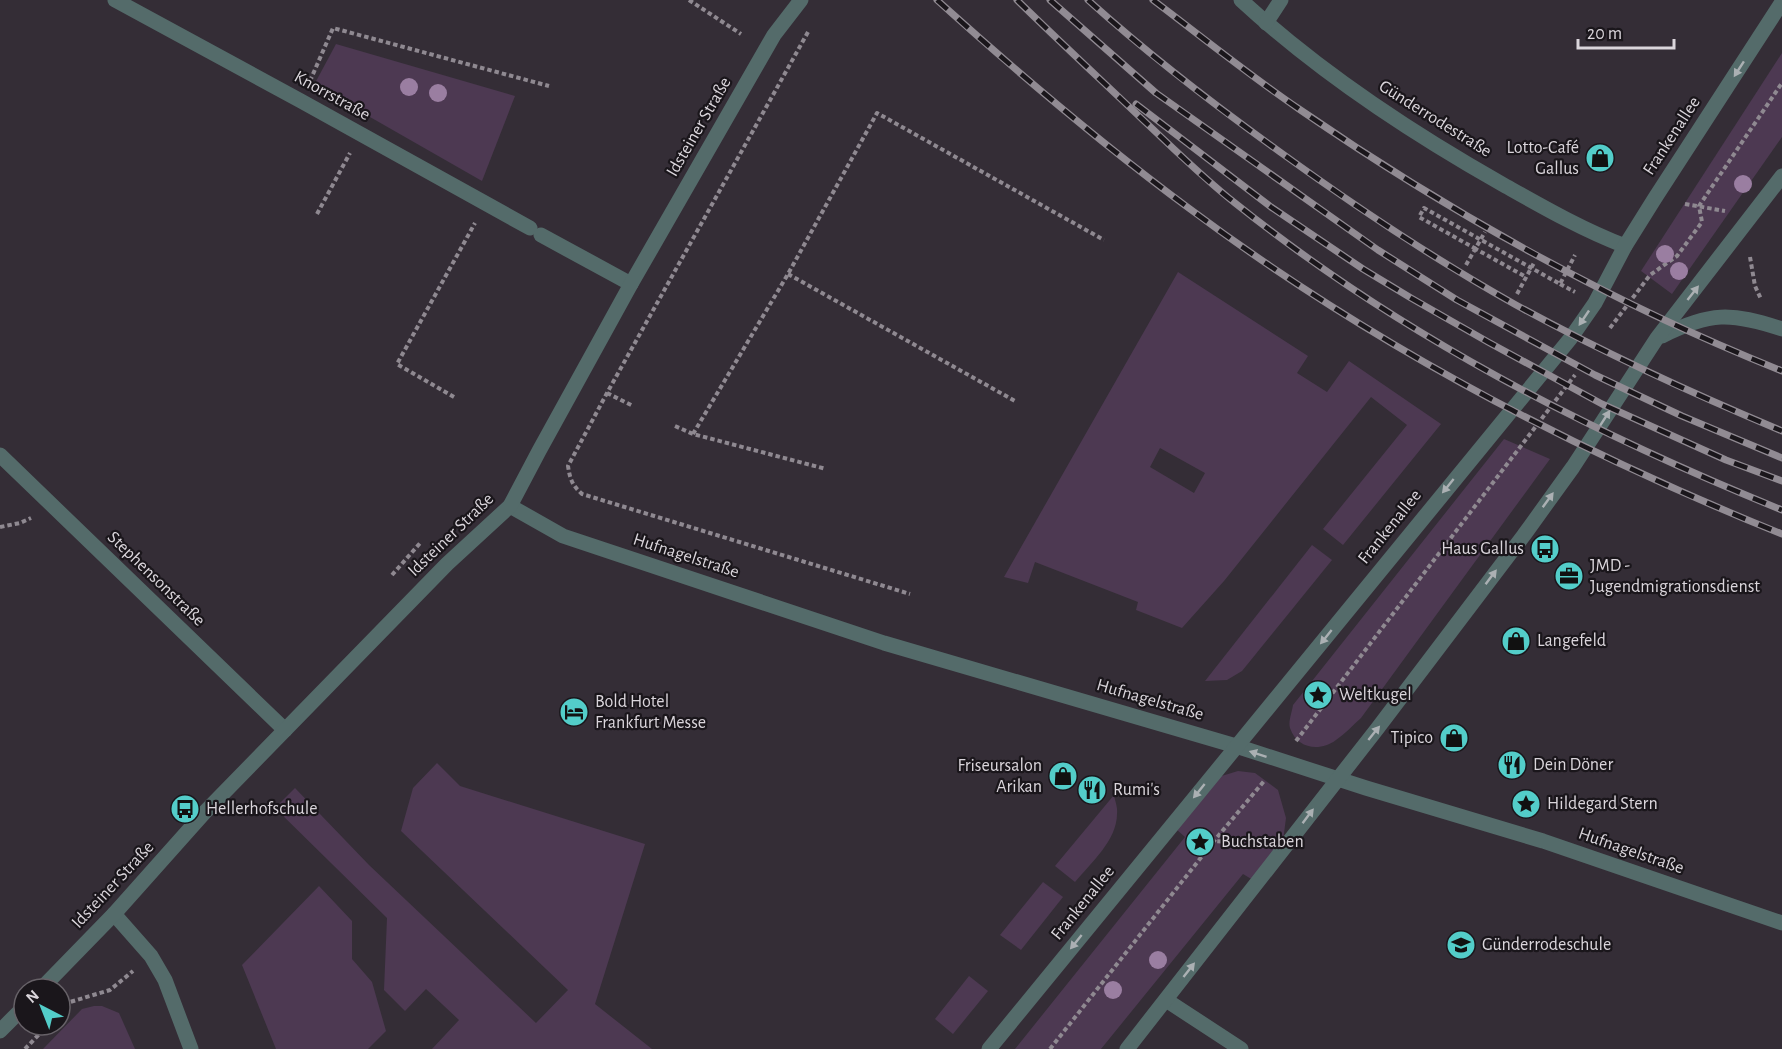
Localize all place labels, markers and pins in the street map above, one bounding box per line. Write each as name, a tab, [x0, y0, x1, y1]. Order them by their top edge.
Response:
place label: Lotto-Café Gallus	[1506, 139, 1579, 178]
shop icon: Lotto-Café Gallus	[1584, 142, 1616, 174]
bus stop icon: Haus Gallus	[1529, 533, 1561, 565]
place label: Haus Gallus	[1441, 540, 1524, 558]
place label: JMD - Jugendmigrationsdienst	[1590, 557, 1760, 596]
office icon: JMD - Jugendmigrationsdienst	[1553, 560, 1585, 592]
shop icon: Langefeld	[1500, 625, 1532, 657]
place label: Langefeld	[1537, 632, 1606, 650]
place icon: Weltkugel	[1302, 679, 1334, 711]
place label: Weltkugel	[1339, 686, 1412, 704]
place label: Bold Hotel Frankfurt Messe	[595, 693, 706, 732]
hotel icon: Bold Hotel Frankfurt Messe	[558, 696, 590, 728]
shop icon: Tipico	[1438, 722, 1470, 754]
place label: Tipico	[1391, 729, 1433, 747]
restaurant icon: Dein Döner	[1496, 749, 1528, 781]
place label: Dein Döner	[1533, 756, 1613, 774]
place label: Friseursalon Arikan	[958, 757, 1042, 796]
shop icon: Friseursalon Arikan	[1047, 760, 1079, 792]
restaurant icon: Rumi's	[1076, 774, 1108, 806]
place label: Rumi's	[1113, 781, 1160, 799]
place icon: Hildegard Stern	[1510, 788, 1542, 820]
bus stop icon: Hellerhofschule	[169, 793, 201, 825]
place label: Hildegard Stern	[1547, 795, 1658, 813]
place label: Hellerhofschule	[206, 800, 317, 818]
place icon: Buchstaben	[1184, 826, 1216, 858]
place label: Buchstaben	[1221, 833, 1304, 851]
school or university icon: Günderrodeschule	[1445, 929, 1477, 961]
place label: Günderrodeschule	[1482, 936, 1611, 954]

